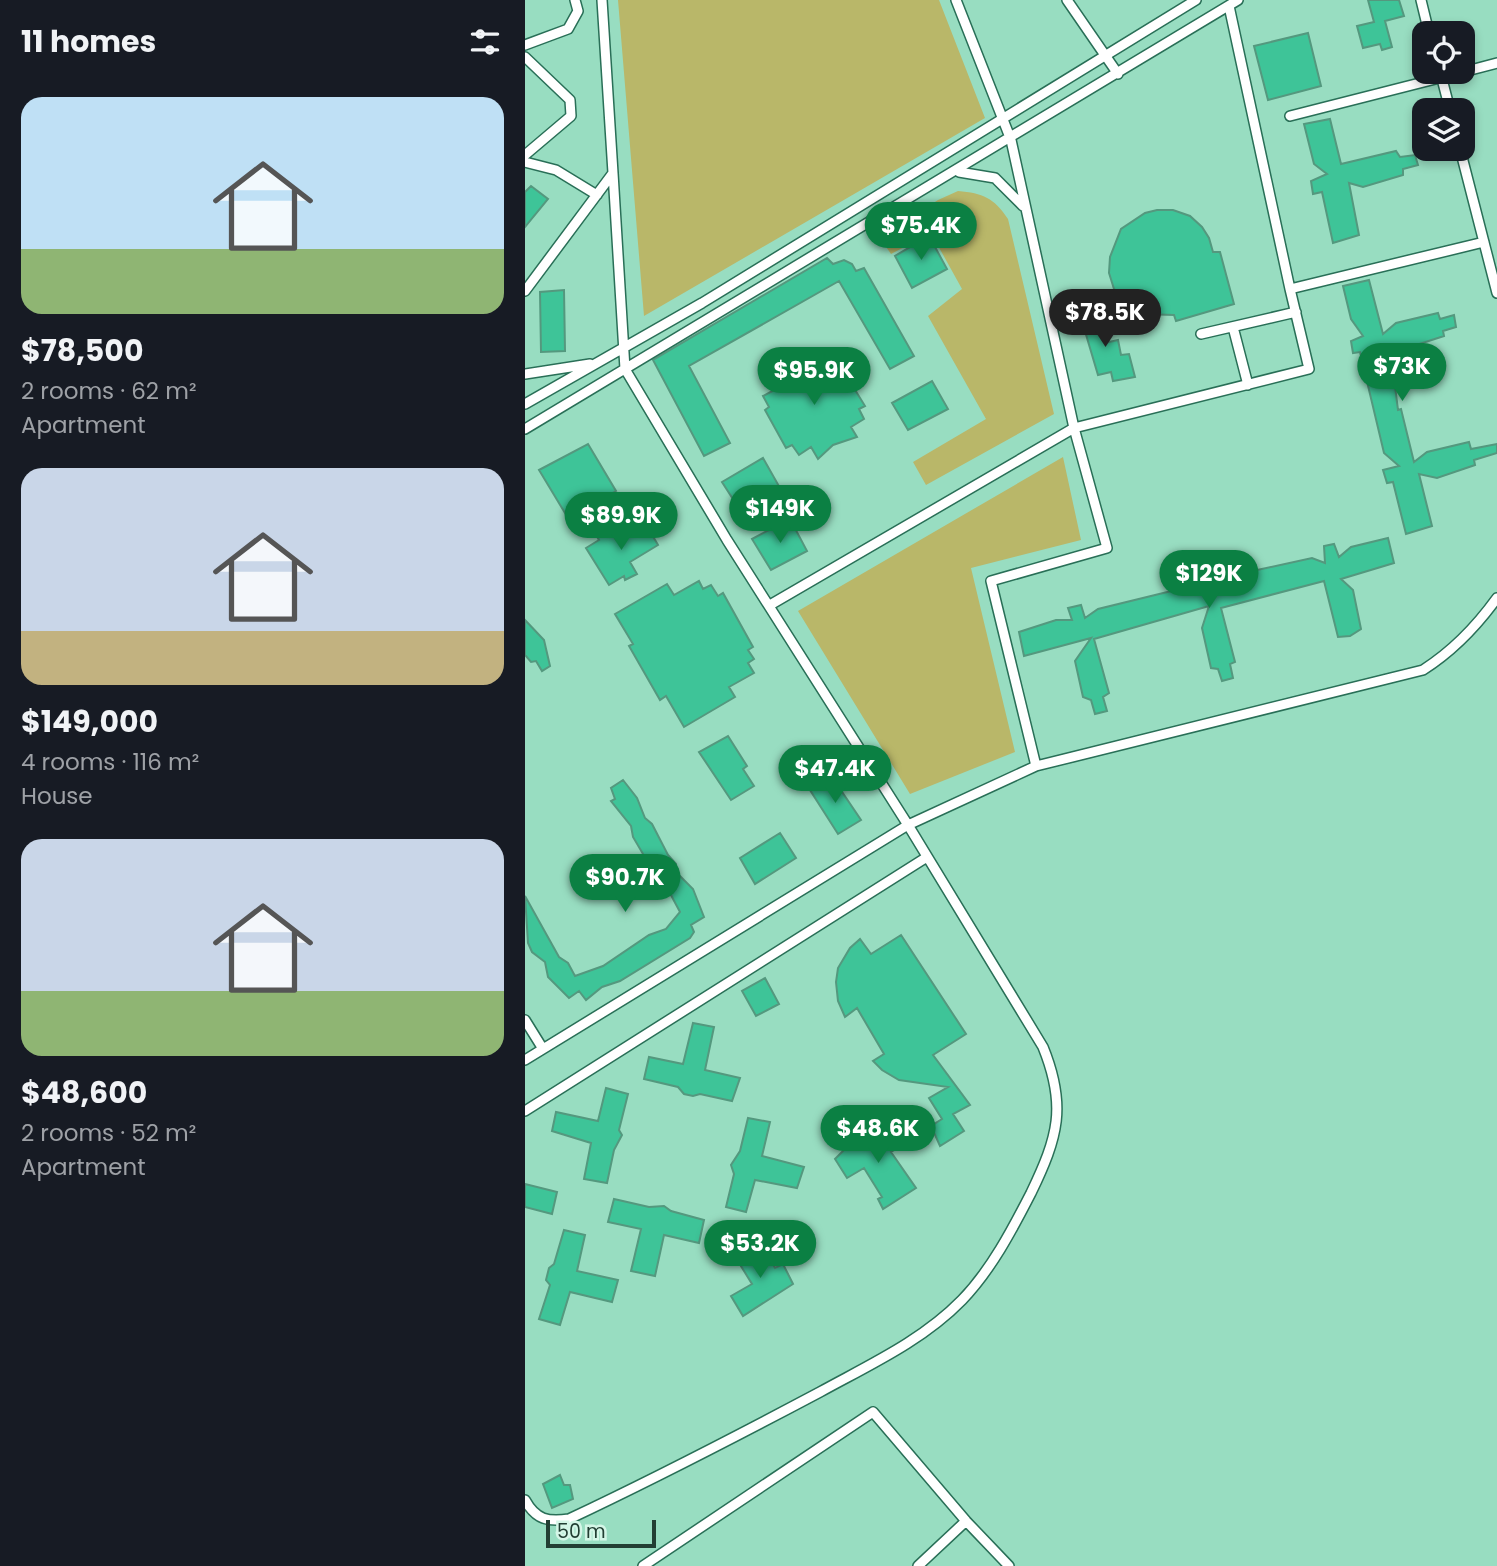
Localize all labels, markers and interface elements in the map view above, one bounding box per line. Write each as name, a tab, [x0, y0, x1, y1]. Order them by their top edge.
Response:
text: 11 homes	[21, 20, 156, 63]
map controls	[1412, 21, 1475, 161]
button: locate	[1412, 21, 1475, 84]
icon: filters	[466, 23, 504, 61]
button: layers	[1412, 98, 1475, 161]
icon: home	[200, 143, 326, 269]
pin: $75.4K	[864, 202, 978, 262]
text: $75.4K	[881, 209, 961, 241]
pin: $78.5K	[1048, 290, 1162, 349]
text: $78.5K	[1065, 296, 1145, 328]
text: $78,500	[21, 329, 143, 372]
pin: $73K	[1361, 344, 1443, 403]
pin: $95.9K	[757, 348, 871, 407]
text: $73K	[1373, 350, 1431, 382]
text: $95.9K	[774, 354, 854, 386]
text: 2 rooms · 62 m²	[21, 375, 197, 407]
text: Apartment	[21, 409, 146, 441]
pin: $149K	[731, 486, 829, 545]
pin: $89.9K	[564, 492, 678, 552]
text: $149K	[745, 492, 815, 524]
text: $89.9K	[581, 499, 661, 531]
icon: home	[200, 514, 326, 640]
pin: $129K	[1160, 550, 1258, 610]
text: $129K	[1175, 557, 1243, 589]
text: $149,000	[21, 700, 158, 743]
text: 4 rooms · 116 m²	[21, 746, 199, 778]
pin: $47.4K	[778, 746, 892, 805]
text: $47.4K	[794, 752, 876, 784]
text: House	[21, 780, 93, 812]
pin: $90.7K	[568, 855, 682, 914]
text: $90.7K	[585, 861, 665, 893]
icon: home	[200, 885, 326, 1011]
text: $48,600	[21, 1071, 147, 1114]
pin: $48.6K	[821, 1106, 935, 1165]
text: $48.6K	[837, 1112, 919, 1144]
text: 2 rooms · 52 m²	[21, 1117, 196, 1149]
text: Apartment	[21, 1151, 146, 1183]
pin: $53.2K	[703, 1220, 817, 1280]
text: $53.2K	[720, 1227, 800, 1259]
scale bar	[546, 1517, 656, 1549]
text: 50 m	[557, 1518, 606, 1545]

